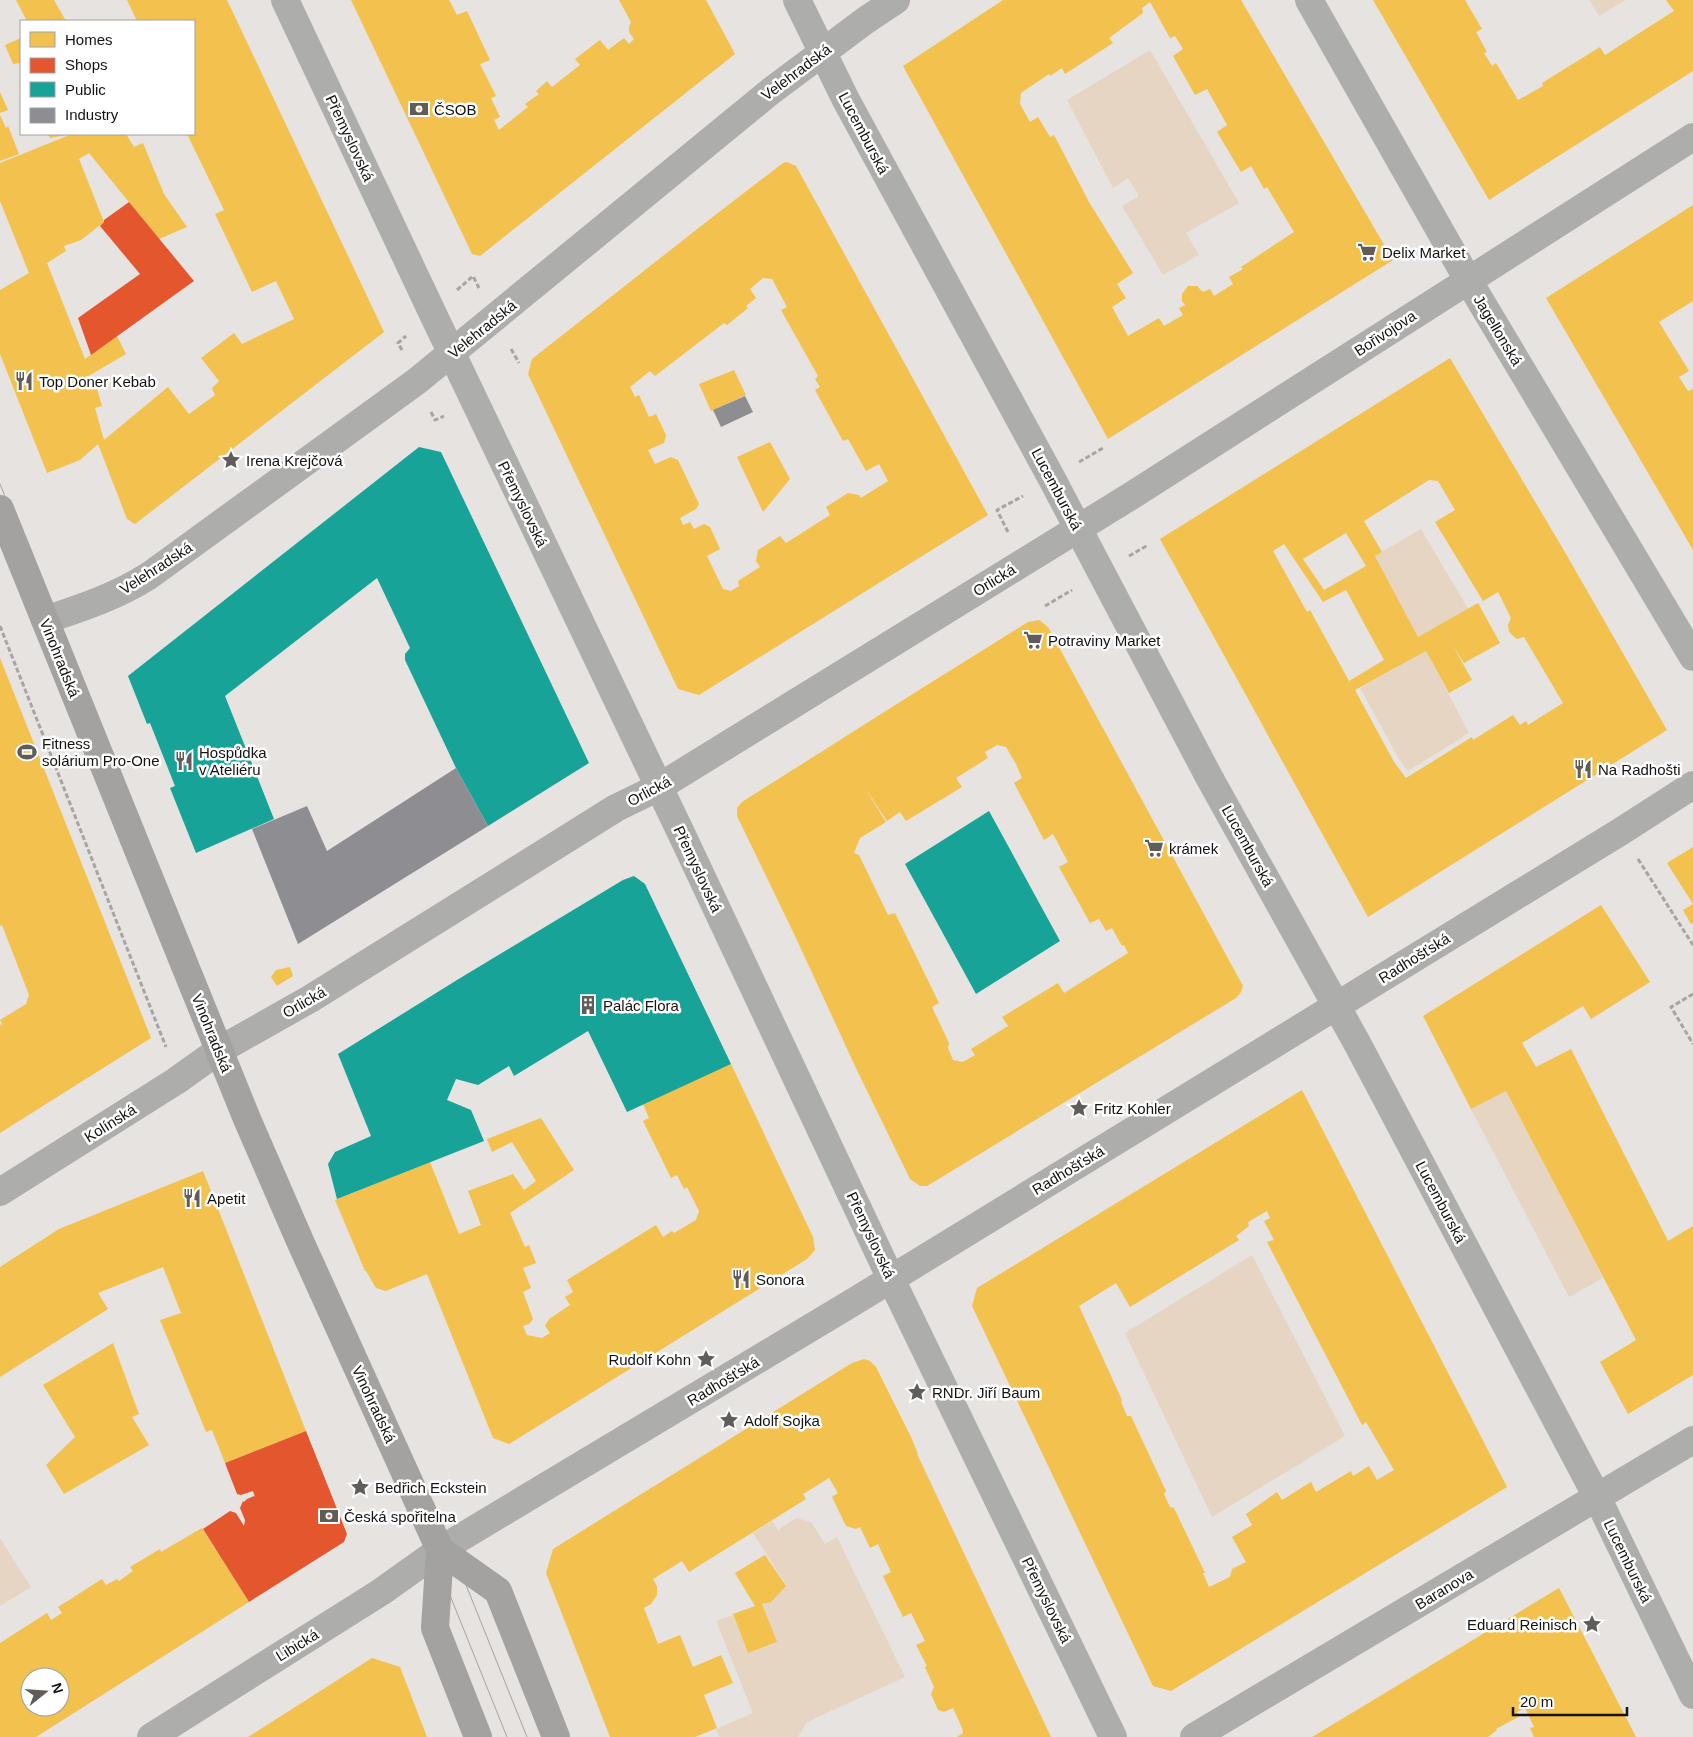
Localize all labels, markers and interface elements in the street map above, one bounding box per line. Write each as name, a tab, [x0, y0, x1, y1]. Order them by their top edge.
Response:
legend	[20, 20, 195, 135]
text: Homes	[65, 31, 113, 48]
street label: Velehradská	[758, 40, 835, 104]
text: Shops	[65, 56, 108, 73]
text: Public	[65, 81, 106, 98]
street label: Lucemburská	[835, 89, 893, 177]
street label: Přemyslovská	[323, 92, 378, 184]
bank icon: ČSOB	[408, 98, 430, 120]
place label: ČSOB	[434, 101, 477, 118]
text: Industry	[65, 106, 119, 123]
supermarket icon: Delix Market	[1356, 241, 1378, 263]
place label: Delix Market	[1382, 244, 1466, 261]
street label: Jagellonská	[1470, 292, 1526, 369]
street label: Velehradská	[445, 296, 520, 362]
street label: Bořivojova	[1351, 306, 1420, 359]
restaurant icon: Top Doner Kebab	[13, 370, 35, 392]
place label: Top Doner Kebab	[39, 373, 156, 390]
street label: Lucemburská	[1028, 445, 1086, 533]
place icon: Irena Krejčová	[220, 449, 242, 471]
place label: Irena Krejčová	[246, 452, 343, 469]
street label: Přemyslovská	[495, 458, 551, 550]
street label: Velehradská	[117, 538, 196, 598]
street label: Orlická	[970, 560, 1019, 600]
street label: Vinohradská	[37, 616, 84, 700]
supermarket icon: Potraviny Market	[1022, 629, 1044, 651]
place label: Potraviny Market	[1048, 632, 1161, 649]
place label: Fitness solárium Pro-One	[42, 735, 160, 769]
sports icon: Fitness solárium Pro-One	[16, 741, 38, 763]
place label: Hospůdka v Ateliéru	[199, 744, 267, 778]
restaurant icon: Hospůdka v Ateliéru	[173, 750, 195, 772]
restaurant icon: Na Radhošti	[1572, 758, 1594, 780]
place label: Na Radhošti	[1598, 761, 1681, 778]
street label: Orlická	[624, 772, 674, 809]
street label: Lucemburská	[1219, 803, 1278, 890]
street label: Přemyslovská	[671, 823, 726, 915]
supermarket icon: krámek	[1143, 837, 1165, 859]
place label: krámek	[1169, 840, 1219, 857]
street label: Radhošťská	[1375, 929, 1453, 987]
street label: Orlická	[280, 983, 329, 1021]
street label: Vinohradská	[189, 991, 236, 1075]
building icon: Palác Flora	[577, 994, 599, 1016]
place label: Palác Flora	[603, 997, 680, 1014]
place icon: Fritz Kohler	[1068, 1097, 1090, 1119]
street label: Kolínská	[81, 1100, 139, 1145]
place label: Fritz Kohler	[1094, 1100, 1171, 1117]
street label: Radhošťská	[1029, 1142, 1108, 1198]
street label: Lucemburská	[1412, 1158, 1470, 1246]
restaurant icon: Apetit	[181, 1187, 203, 1209]
street label: Přemyslovská	[844, 1189, 899, 1281]
place label: Apetit	[207, 1190, 246, 1207]
restaurant icon: Sonora	[730, 1268, 752, 1290]
place label: Sonora	[756, 1271, 805, 1288]
place icon: Rudolf Kohn	[695, 1348, 717, 1370]
place label: Rudolf Kohn	[608, 1351, 691, 1368]
street label: Radhošťská	[684, 1353, 763, 1409]
street label: Vinohradská	[349, 1363, 400, 1446]
place icon: RNDr. Jiří Baum	[906, 1381, 928, 1403]
place label: RNDr. Jiří Baum	[932, 1384, 1040, 1401]
place icon: Adolf Sojka	[718, 1409, 740, 1431]
place label: Adolf Sojka	[744, 1412, 821, 1429]
place icon: Bedřich Eckstein	[349, 1476, 371, 1498]
place label: Bedřich Eckstein	[375, 1479, 487, 1496]
bank icon: Česká spořitelna	[318, 1505, 340, 1527]
place label: Česká spořitelna	[344, 1508, 456, 1525]
street label: Lucemburská	[1601, 1517, 1656, 1606]
street label: Přemyslovská	[1019, 1554, 1075, 1646]
street label: Baranova	[1412, 1565, 1476, 1613]
place icon: Eduard Reinisch	[1581, 1613, 1603, 1635]
place label: Eduard Reinisch	[1467, 1616, 1577, 1633]
street label: Libická	[273, 1625, 322, 1665]
north arrow	[20, 1667, 70, 1717]
text: N	[48, 1681, 67, 1695]
scale bar	[1513, 1684, 1627, 1716]
text: 20 m	[1520, 1693, 1553, 1710]

